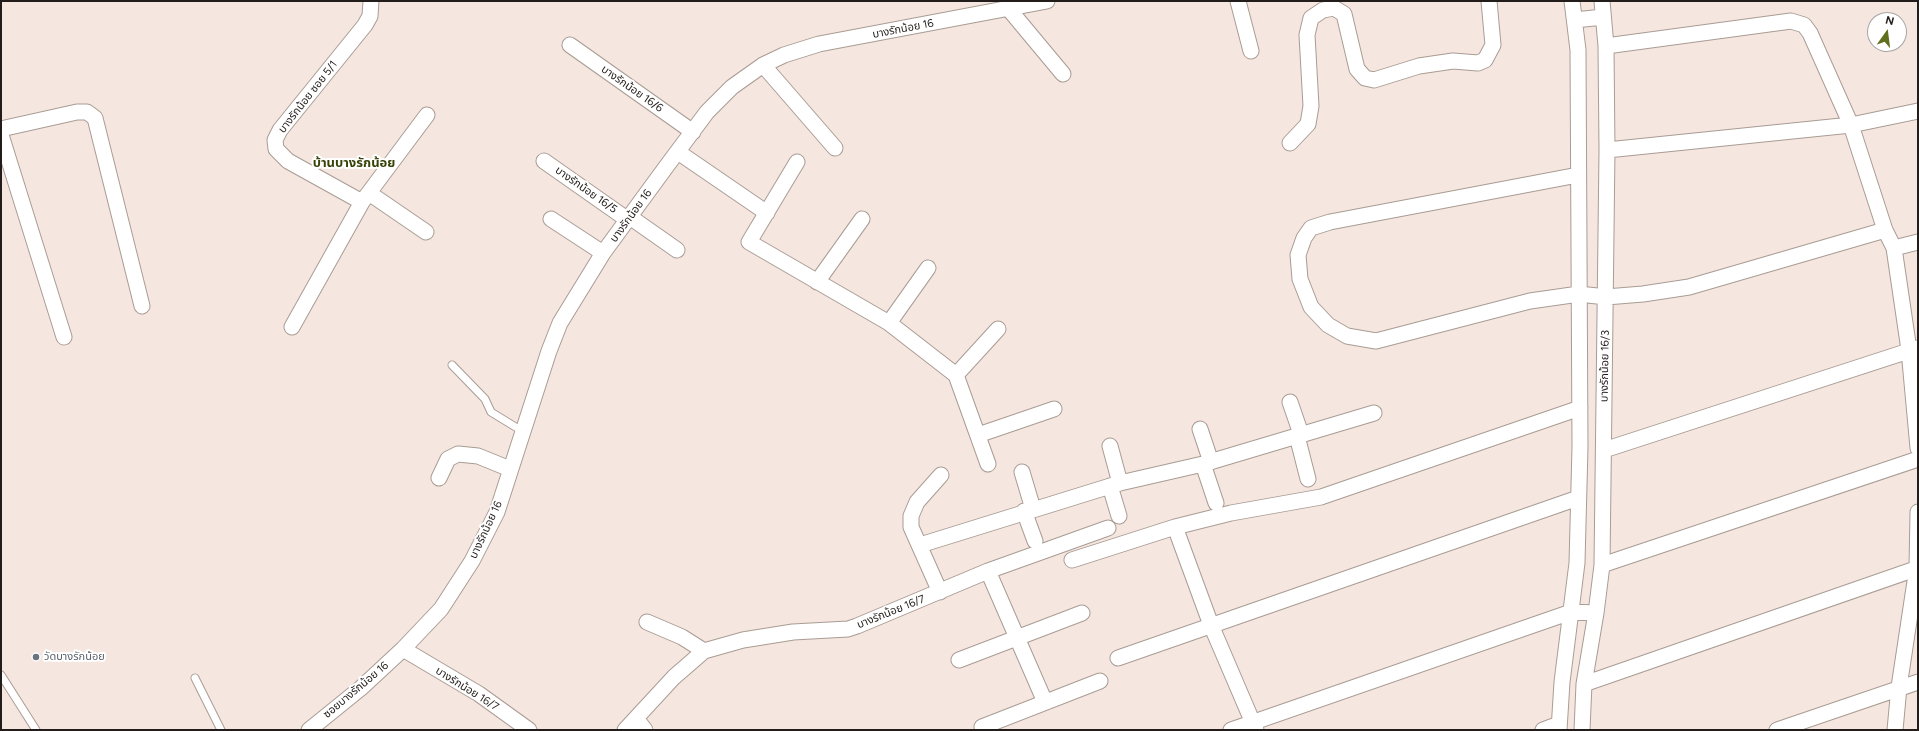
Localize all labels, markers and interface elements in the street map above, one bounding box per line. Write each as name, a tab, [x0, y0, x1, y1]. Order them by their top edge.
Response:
north arrow	[1867, 12, 1907, 52]
text: N	[1884, 14, 1895, 28]
street label: บางรักน้อย 16	[871, 17, 935, 41]
street label: บางรักน้อย ซอย 5/1	[276, 58, 340, 136]
street label: บางรักน้อย 16/6	[598, 63, 666, 115]
district label: บ้านบางรักน้อย	[313, 155, 395, 171]
street label: บางรักน้อย 16/5	[552, 164, 620, 216]
street label: บางรักน้อย 16	[607, 187, 655, 245]
street label: บางรักน้อย 16/3	[1598, 330, 1612, 402]
street label: บางรักน้อย 16	[467, 499, 505, 561]
street label: บางรักน้อย 16/7	[855, 592, 927, 632]
place label: วัดบางรักน้อย	[44, 650, 105, 664]
marker: วัดบางรักน้อย	[31, 652, 41, 662]
street label: ซอยบางรักน้อย 16	[321, 659, 391, 721]
street label: บางรักน้อย 16/7	[433, 664, 501, 714]

